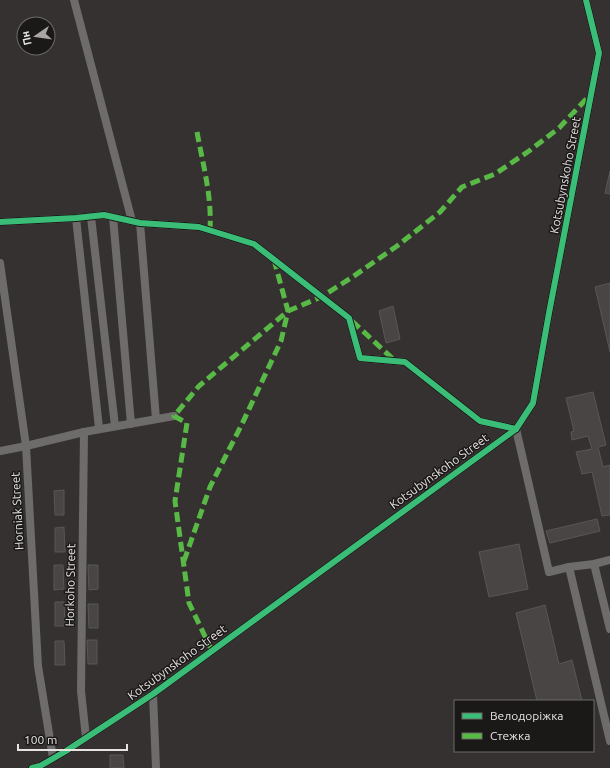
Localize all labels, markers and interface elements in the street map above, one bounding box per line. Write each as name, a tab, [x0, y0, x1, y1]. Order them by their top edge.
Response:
north arrow	[16, 16, 56, 56]
text: Пн	[19, 30, 34, 47]
street label: Kotsubynskoho Street	[547, 115, 583, 235]
street label: Kotsubynskoho Street	[387, 431, 491, 511]
street label: Horniak Street	[8, 471, 26, 550]
street label: Horkoho Street	[63, 543, 77, 627]
street label: Kotsubynskoho Street	[125, 622, 229, 702]
legend	[454, 700, 594, 752]
text: Велодоріжка	[490, 709, 564, 722]
scale bar	[18, 726, 127, 752]
text: Стежка	[490, 729, 530, 742]
text: 100 m	[24, 733, 57, 746]

